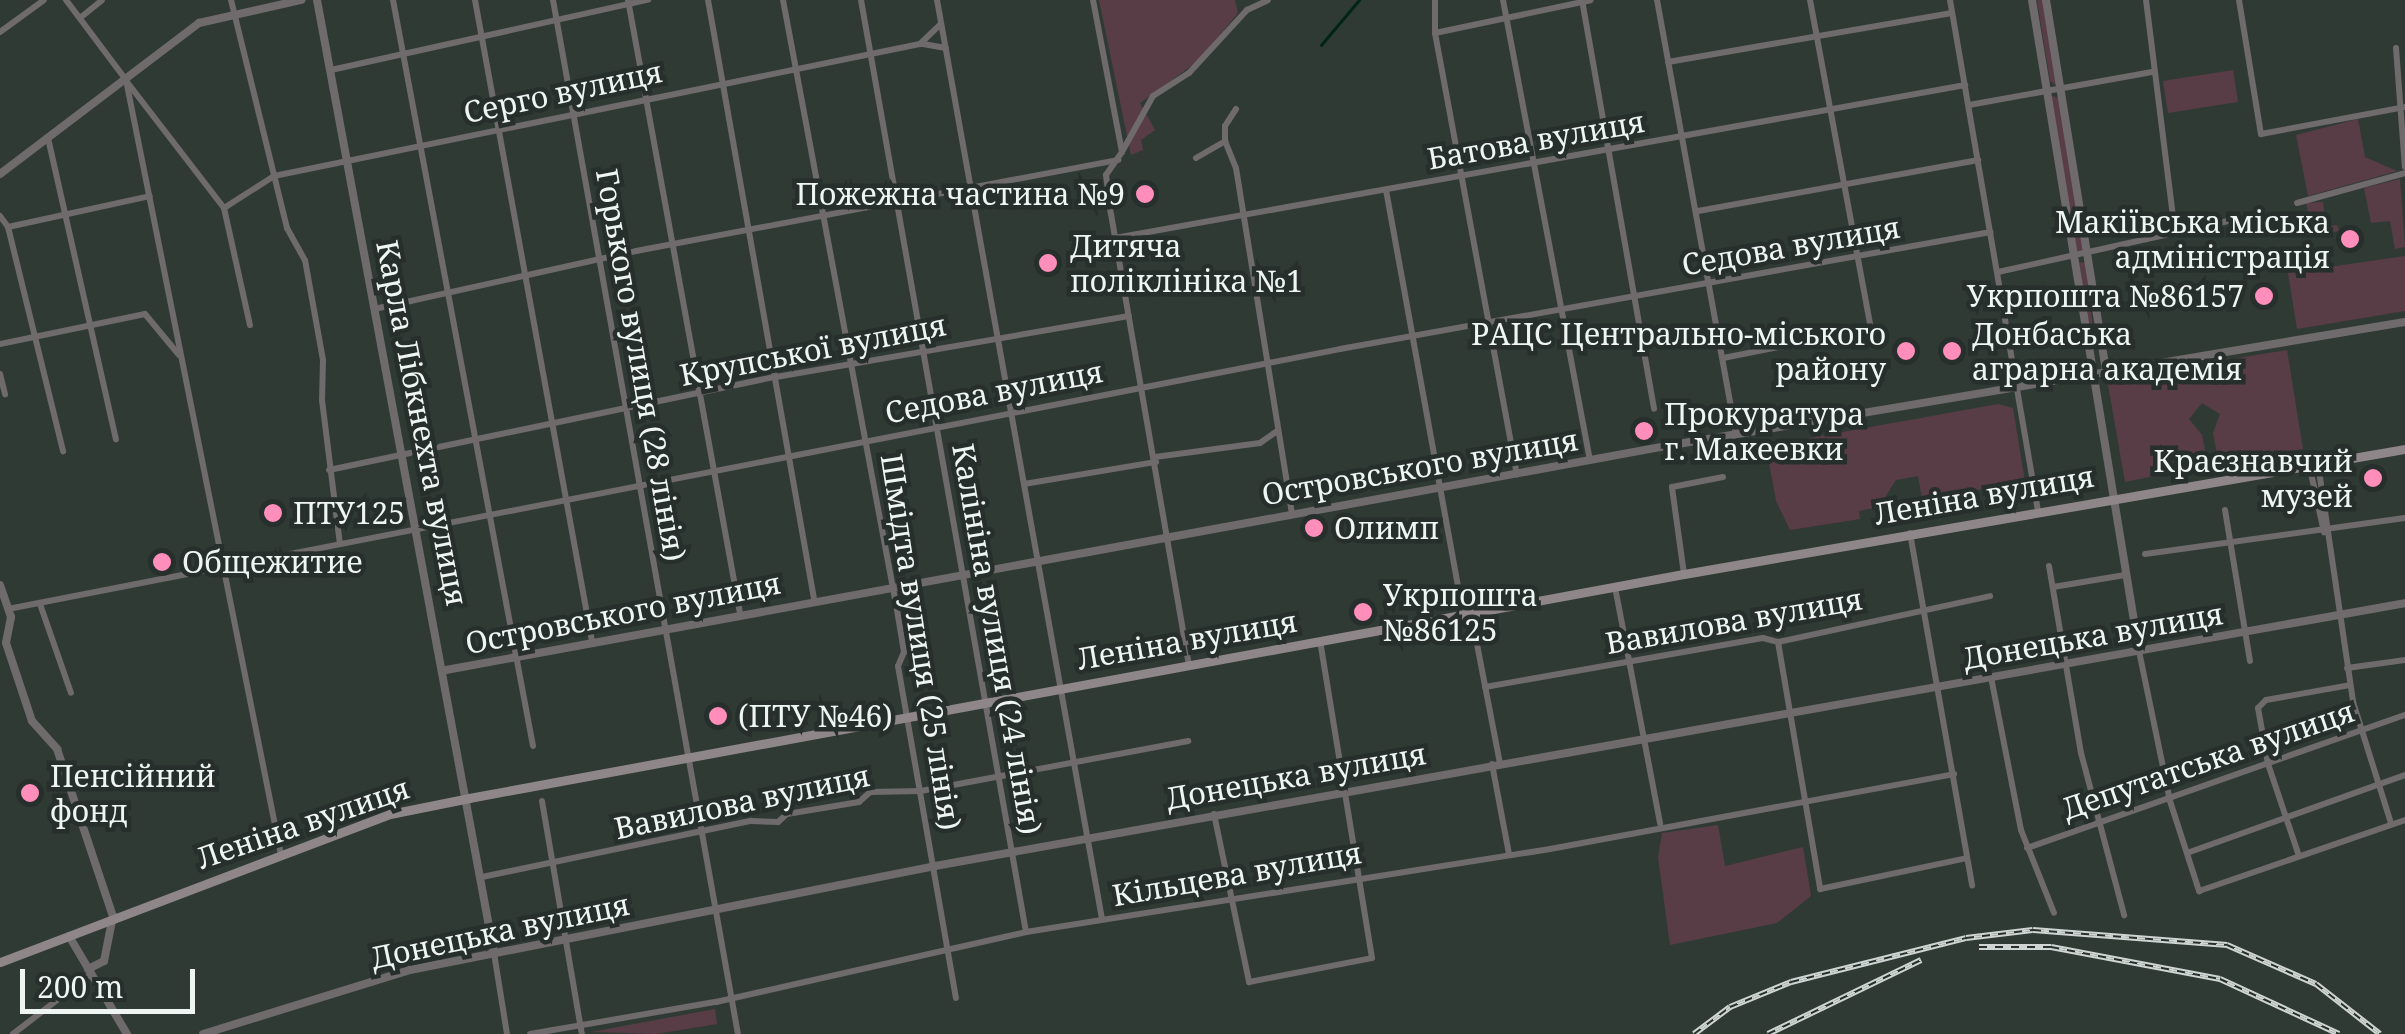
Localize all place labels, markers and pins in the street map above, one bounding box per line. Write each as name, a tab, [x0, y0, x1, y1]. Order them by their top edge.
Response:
place label: Пожежна частина №9	[795, 176, 1125, 212]
marker: Пожежна частина №9	[1134, 183, 1156, 205]
place label: Макіївська міська адміністрація	[2055, 204, 2330, 274]
place label: Дитяча поліклініка №1	[1070, 228, 1303, 298]
marker: Макіївська міська адміністрація	[2339, 228, 2361, 250]
marker: Дитяча поліклініка №1	[1035, 250, 1061, 276]
place label: Укрпошта №86157	[1967, 278, 2244, 314]
marker: Укрпошта №86157	[2253, 285, 2275, 307]
place label: РАЦС Центрально-міського району	[1471, 316, 1886, 386]
place label: Донбаська аграрна академія	[1972, 316, 2242, 386]
marker: РАЦС Центрально-міського району	[1895, 340, 1917, 362]
marker: Донбаська аграрна академія	[1941, 340, 1963, 362]
place label: Прокуратура г. Макеевки	[1664, 396, 1864, 466]
marker: Прокуратура г. Макеевки	[1633, 420, 1655, 442]
place label: Краєзнавчий музей	[2153, 443, 2353, 514]
marker: Краєзнавчий музей	[2362, 467, 2384, 489]
place label: ПТУ125	[293, 495, 405, 531]
marker: ПТУ125	[262, 502, 284, 524]
place label: Олимп	[1334, 510, 1439, 546]
marker: Олимп	[1303, 517, 1325, 539]
place label: Общежитие	[182, 544, 362, 580]
marker: Общежитие	[151, 551, 173, 573]
place label: Укрпошта №86125	[1383, 577, 1538, 648]
marker: Укрпошта №86125	[1352, 601, 1374, 623]
place label: (ПТУ №46)	[738, 698, 893, 734]
marker: (ПТУ №46)	[707, 705, 729, 727]
place label: Пенсійний фонд	[50, 758, 216, 828]
marker: Пенсійний фонд	[19, 782, 41, 804]

